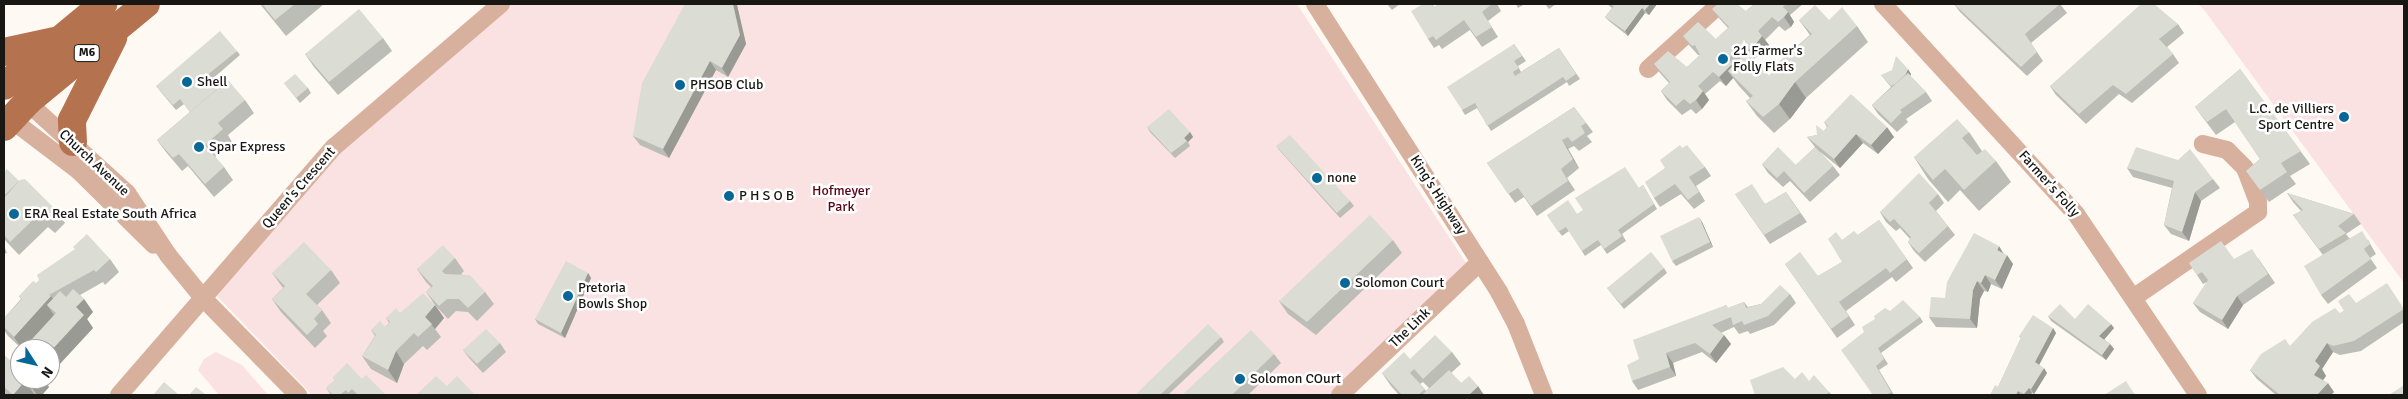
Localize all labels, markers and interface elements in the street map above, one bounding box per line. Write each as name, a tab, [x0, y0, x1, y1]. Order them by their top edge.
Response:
place label: 21 Farmer's Folly Flats	[1733, 43, 1803, 75]
road number: M6	[73, 44, 101, 62]
marker: 21 Farmer's Folly Flats	[1717, 53, 1729, 65]
place label: Shell	[197, 74, 227, 90]
marker: Shell	[181, 76, 193, 88]
place label: PHSOB Club	[690, 77, 763, 93]
marker: PHSOB Club	[674, 79, 686, 91]
place label: L.C. de Villiers Sport Centre	[2249, 101, 2334, 134]
marker: L.C. de Villiers Sport Centre	[2338, 111, 2350, 123]
street label: Church Avenue	[55, 126, 133, 200]
place label: Spar Express	[209, 139, 285, 155]
marker: Spar Express	[193, 141, 205, 153]
street label: Queen's Crescent	[259, 144, 339, 232]
street label: Farmer's Folly	[2015, 147, 2083, 221]
street label: King's Highway	[1406, 152, 1470, 238]
place label: none	[1327, 170, 1357, 186]
marker: none	[1311, 172, 1323, 184]
park label: Hofmeyer Park	[812, 183, 870, 216]
place label: P H S O B	[739, 188, 794, 204]
marker: P H S O B	[723, 190, 735, 202]
place label: ERA Real Estate South Africa	[24, 206, 197, 222]
marker: ERA Real Estate South Africa	[8, 208, 20, 220]
place label: Solomon Court	[1355, 275, 1444, 291]
marker: Solomon Court	[1339, 277, 1351, 289]
place label: Pretoria Bowls Shop	[578, 280, 647, 312]
marker: Pretoria Bowls Shop	[562, 290, 574, 302]
street label: The Link	[1386, 305, 1434, 351]
north arrow	[10, 339, 60, 389]
text: N	[37, 363, 57, 381]
place label: Solomon COurt	[1250, 371, 1341, 387]
marker: Solomon COurt	[1234, 373, 1246, 385]

